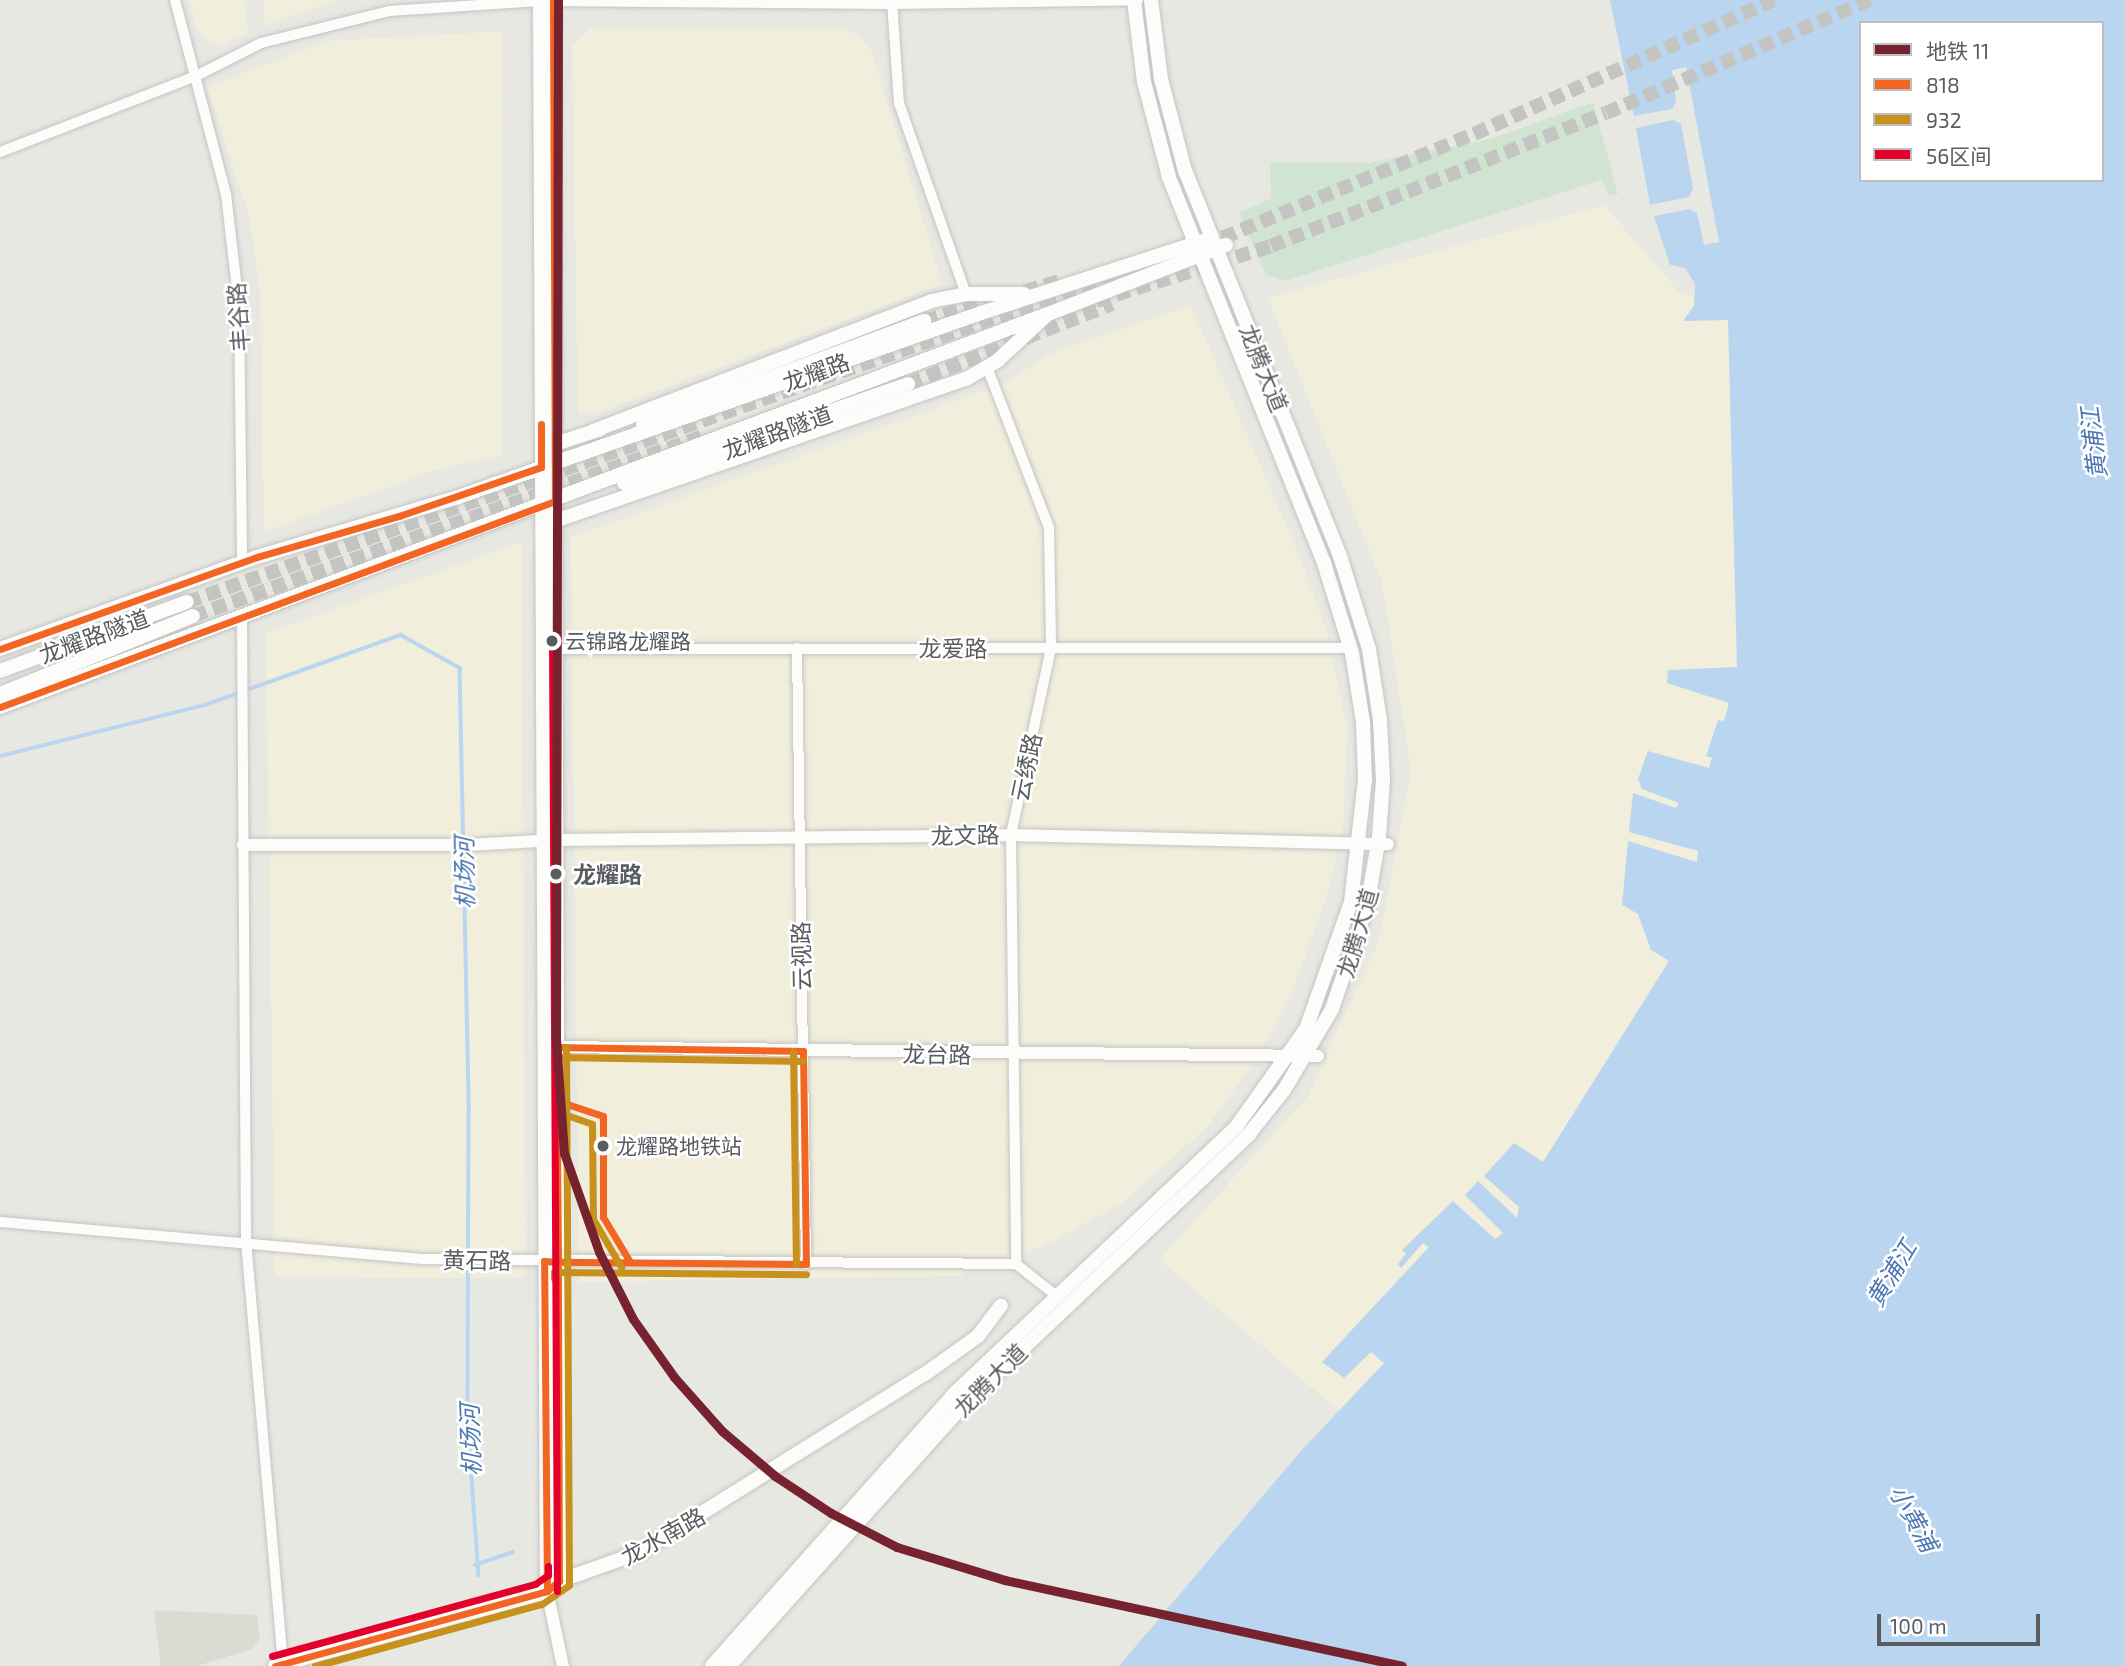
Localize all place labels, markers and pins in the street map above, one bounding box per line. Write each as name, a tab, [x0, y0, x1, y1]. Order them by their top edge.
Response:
place label: 云锦路龙耀路	[565, 628, 691, 654]
marker: 云锦路龙耀路	[545, 634, 559, 648]
place label: 龙耀路	[573, 860, 642, 888]
marker: 龙耀路	[545, 863, 567, 885]
place label: 龙耀路地铁站	[616, 1133, 742, 1159]
marker: 龙耀路地铁站	[596, 1139, 610, 1153]

